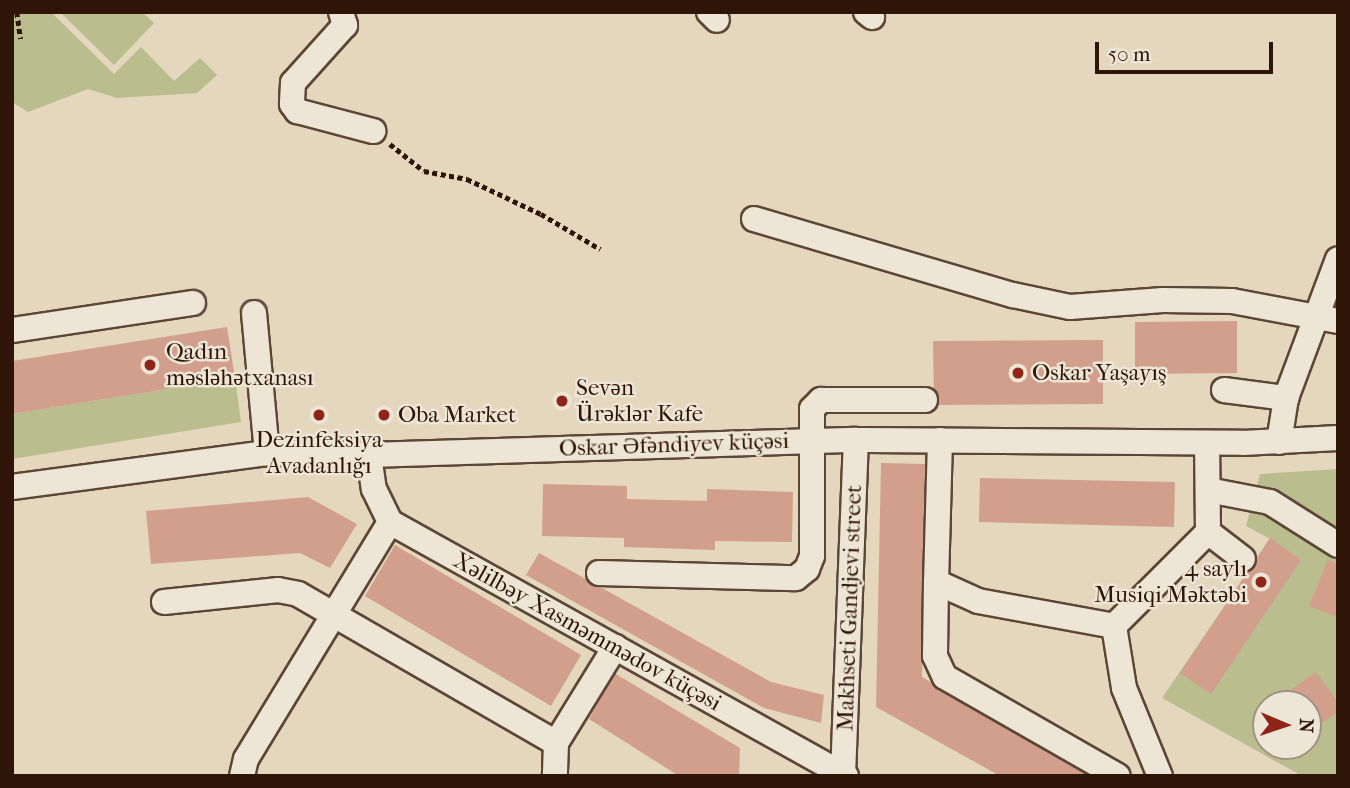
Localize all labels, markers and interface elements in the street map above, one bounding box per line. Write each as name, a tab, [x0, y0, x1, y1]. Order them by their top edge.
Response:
scale bar	[1098, 28, 1276, 72]
text: 50 m	[1108, 42, 1151, 66]
place label: Qadın məsləhətxanası	[166, 338, 314, 392]
marker: Qadın məsləhətxanası	[140, 355, 160, 375]
place label: Oskar Yaşayış	[1032, 359, 1167, 387]
marker: Oskar Yaşayış	[1010, 365, 1026, 381]
place label: Sevən Ürəklər Kafe	[576, 374, 703, 428]
marker: Sevən Ürəklər Kafe	[554, 393, 570, 409]
place label: Oba Market	[398, 401, 516, 429]
marker: Dezinfeksiya Avadanlığı	[311, 407, 327, 423]
marker: Oba Market	[376, 407, 392, 423]
place label: Dezinfeksiya Avadanlığı	[255, 426, 383, 480]
street label: Oskar Əfəndiyev küçəsi	[558, 427, 790, 463]
street label: Makhseti Gandjevi street	[832, 484, 868, 732]
street label: Xəlilbəy Xasməmmədov küçəsi	[448, 547, 726, 717]
place label: 4 saylı Musiqi Məktəbi	[1094, 555, 1247, 609]
marker: 4 saylı Musiqi Məktəbi	[1253, 574, 1269, 590]
north arrow	[1252, 690, 1322, 760]
text: N	[1295, 718, 1317, 733]

